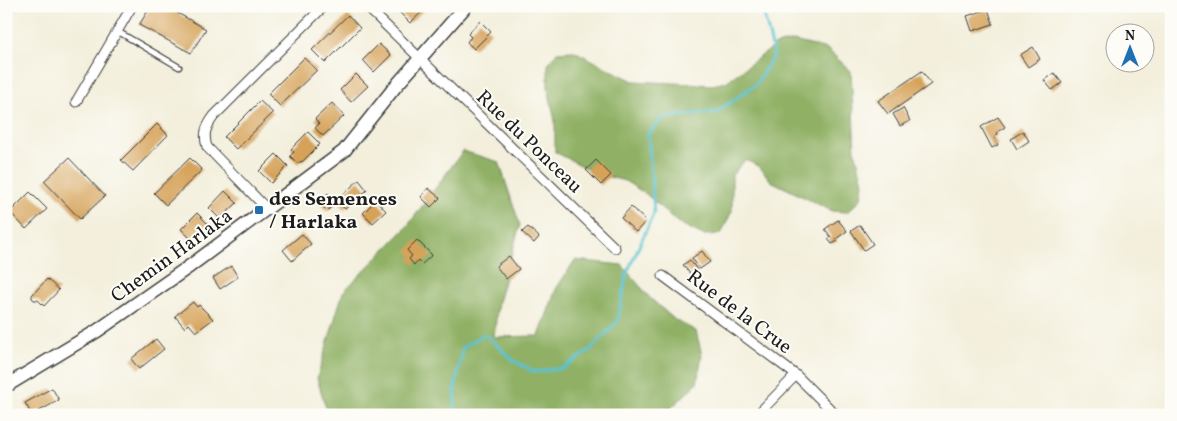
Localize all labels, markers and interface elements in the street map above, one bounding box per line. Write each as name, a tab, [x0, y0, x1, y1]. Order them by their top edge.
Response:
north arrow	[1104, 22, 1154, 72]
text: N	[1125, 27, 1135, 46]
street label: Rue du Ponceau	[469, 84, 588, 201]
place label: des Semences / Harlaka	[269, 186, 397, 237]
street label: Chemin Harlaka	[106, 203, 239, 310]
marker: des Semences / Harlaka	[253, 204, 265, 216]
street label: Rue de la Crue	[680, 264, 797, 361]

